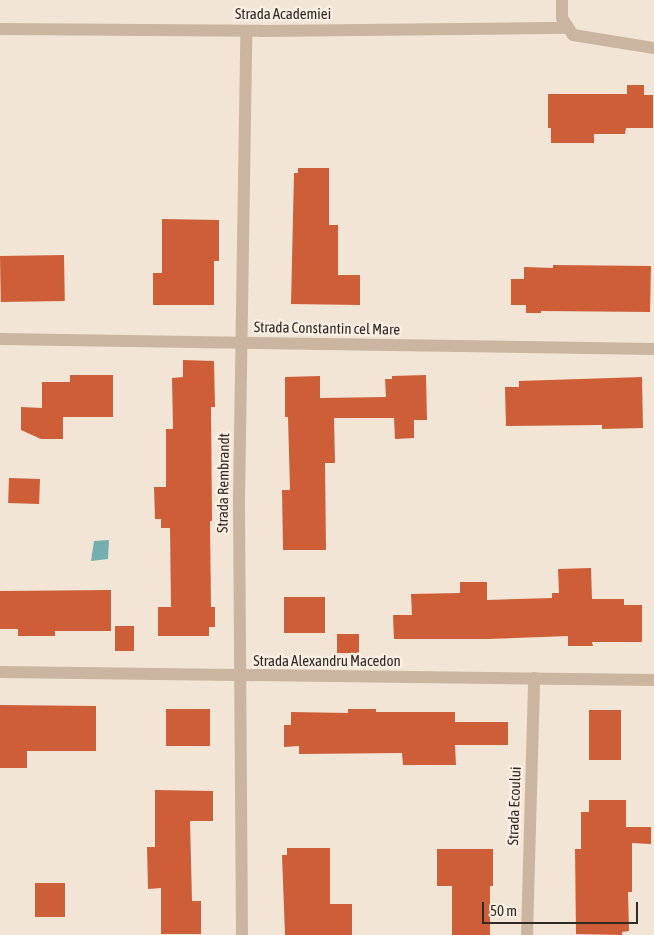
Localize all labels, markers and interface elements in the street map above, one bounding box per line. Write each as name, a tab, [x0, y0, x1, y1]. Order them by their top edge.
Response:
street label: Strada Academiei	[235, 5, 331, 23]
street label: Strada Constantin cel Mare	[254, 318, 400, 338]
street label: Strada Rembrandt	[213, 433, 233, 533]
street label: Strada Alexandru Macedon	[253, 652, 401, 670]
street label: Strada Ecoului	[504, 766, 524, 846]
scale bar	[484, 892, 640, 924]
text: 50 m	[490, 902, 517, 919]

